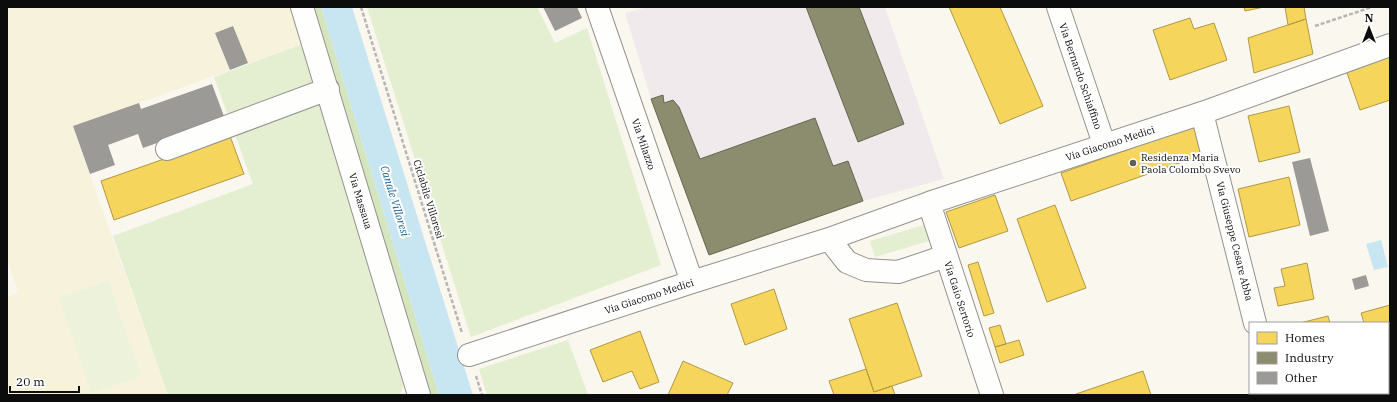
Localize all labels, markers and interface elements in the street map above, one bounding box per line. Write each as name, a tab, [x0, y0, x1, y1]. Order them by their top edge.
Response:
north arrow	[1349, 8, 1389, 48]
text: N	[1365, 11, 1374, 25]
street label: Via Bernardo Schiaffino	[1056, 21, 1105, 131]
street label: Via Milazzo	[629, 117, 658, 172]
street label: Via Giacomo Medici	[1064, 123, 1156, 164]
place label: Residenza Maria Paola Colombo Svevo	[1141, 151, 1241, 176]
street label: Ciclabile Villoresi	[410, 158, 447, 240]
marker: Residenza Maria Paola Colombo Svevo	[1128, 158, 1138, 168]
water label: Canale Villoresi	[378, 164, 413, 239]
street label: Via Massaua	[346, 171, 375, 231]
street label: Via Giuseppe Cesare Abba	[1213, 180, 1256, 303]
street label: Via Gaio Sertorio	[941, 259, 978, 339]
street label: Via Giacomo Medici	[603, 276, 695, 317]
legend	[1249, 322, 1389, 394]
text: Homes	[1285, 330, 1325, 345]
text: Industry	[1285, 350, 1334, 365]
scale bar	[10, 368, 79, 394]
text: Other	[1285, 370, 1318, 385]
text: 20 m	[16, 374, 45, 389]

